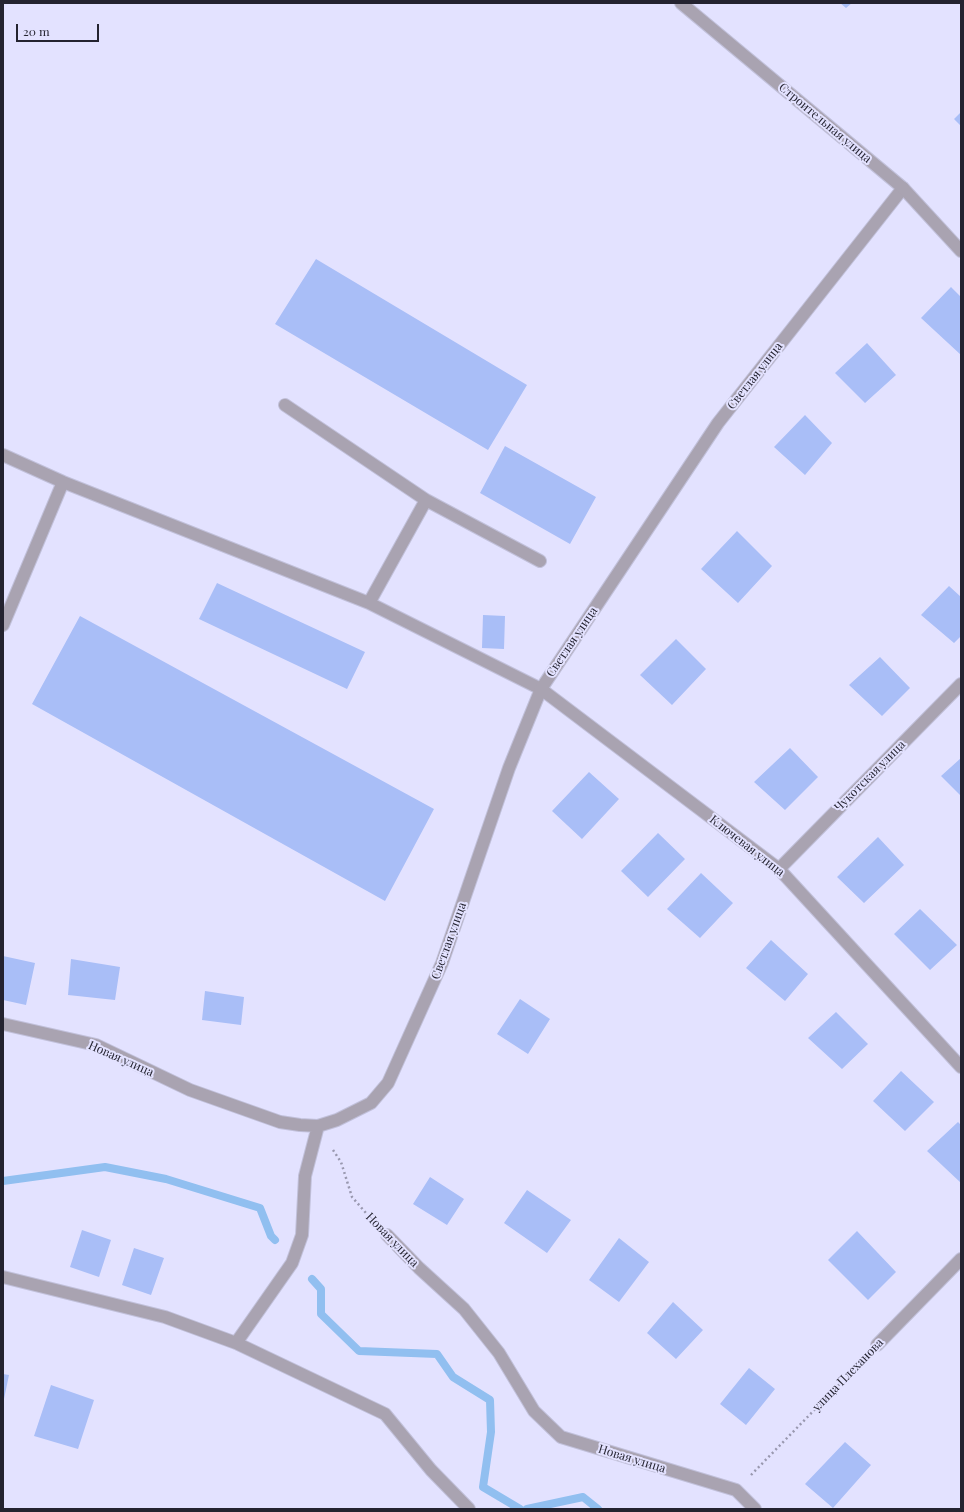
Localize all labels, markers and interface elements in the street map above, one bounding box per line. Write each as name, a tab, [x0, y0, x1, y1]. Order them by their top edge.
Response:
scale bar	[18, 16, 101, 42]
text: 20 m	[23, 23, 50, 39]
street label: Строительная улица	[776, 80, 874, 166]
street label: Светлая улица	[724, 340, 786, 412]
street label: Светлая улица	[543, 604, 601, 680]
street label: Чукотская улица	[832, 738, 908, 814]
street label: Ключевая улица	[707, 812, 787, 880]
street label: Светлая улица	[428, 900, 470, 982]
street label: Новая улица	[86, 1038, 156, 1080]
street label: Новая улица	[363, 1210, 421, 1270]
street label: улица Плеханова	[810, 1336, 886, 1414]
street label: Новая улица	[597, 1442, 667, 1476]

